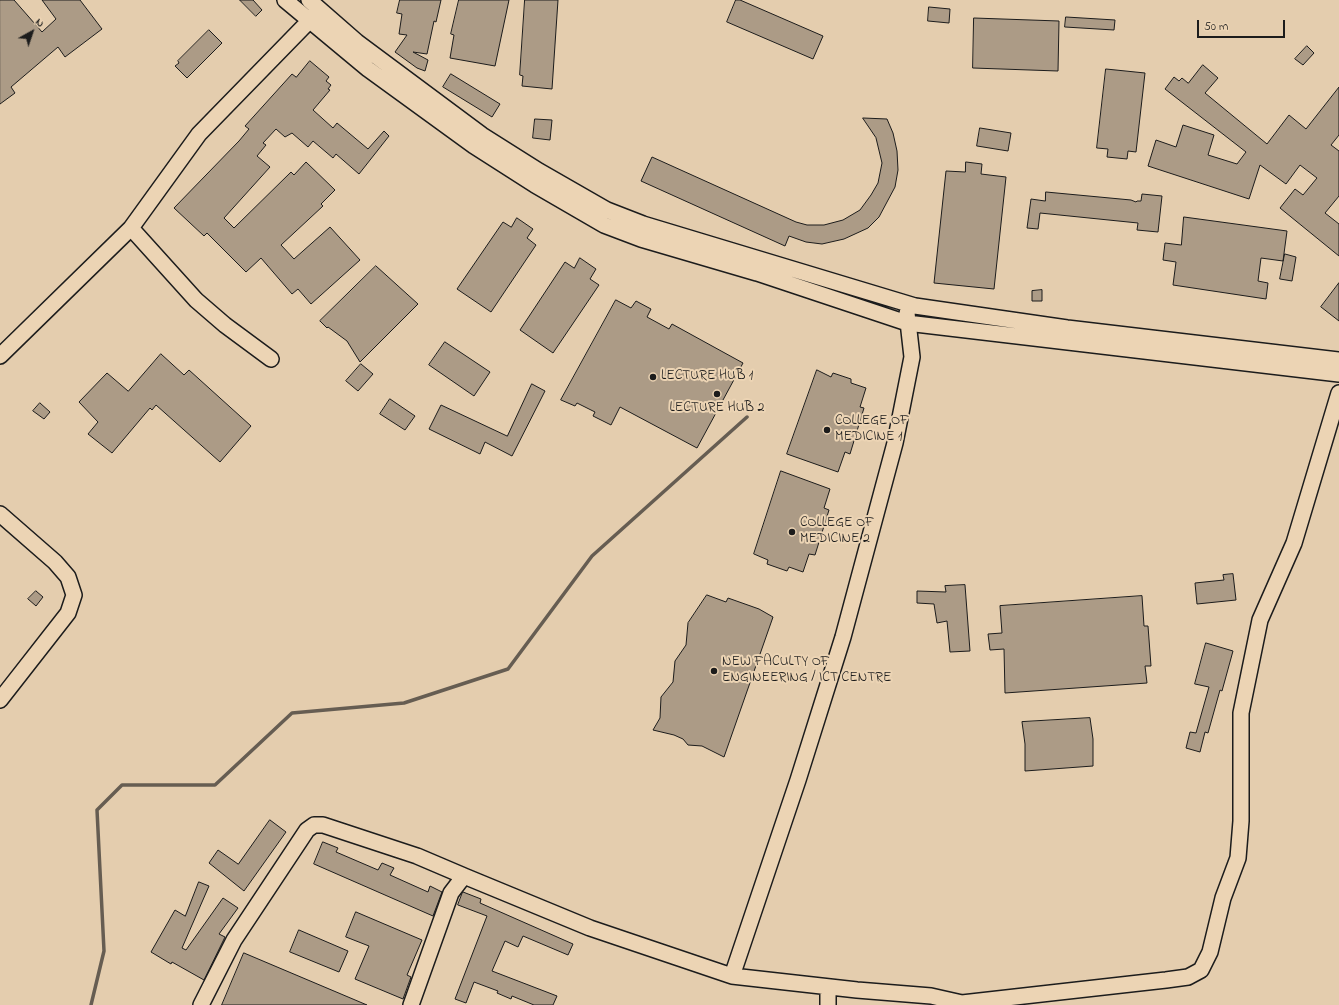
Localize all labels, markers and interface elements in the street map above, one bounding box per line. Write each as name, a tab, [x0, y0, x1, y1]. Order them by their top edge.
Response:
north arrow	[12, 12, 52, 52]
scale bar	[1199, 12, 1287, 38]
text: N	[32, 14, 48, 31]
text: 50 m	[1204, 18, 1228, 36]
place label: LECTURE HUB 1	[661, 369, 753, 385]
marker: LECTURE HUB 1	[648, 372, 658, 382]
marker: LECTURE HUB 2	[712, 389, 722, 399]
place label: LECTURE HUB 2	[670, 401, 764, 417]
place label: COLLEGE OF MEDICINE 1	[835, 414, 909, 446]
marker: COLLEGE OF MEDICINE 1	[822, 425, 832, 435]
place label: COLLEGE OF MEDICINE 2	[800, 516, 874, 548]
marker: COLLEGE OF MEDICINE 2	[787, 527, 797, 537]
place label: NEW FACULTY OF ENGINEERING / ICT CENTRE	[722, 655, 891, 688]
marker: NEW FACULTY OF ENGINEERING / ICT CENTRE	[709, 666, 719, 676]

